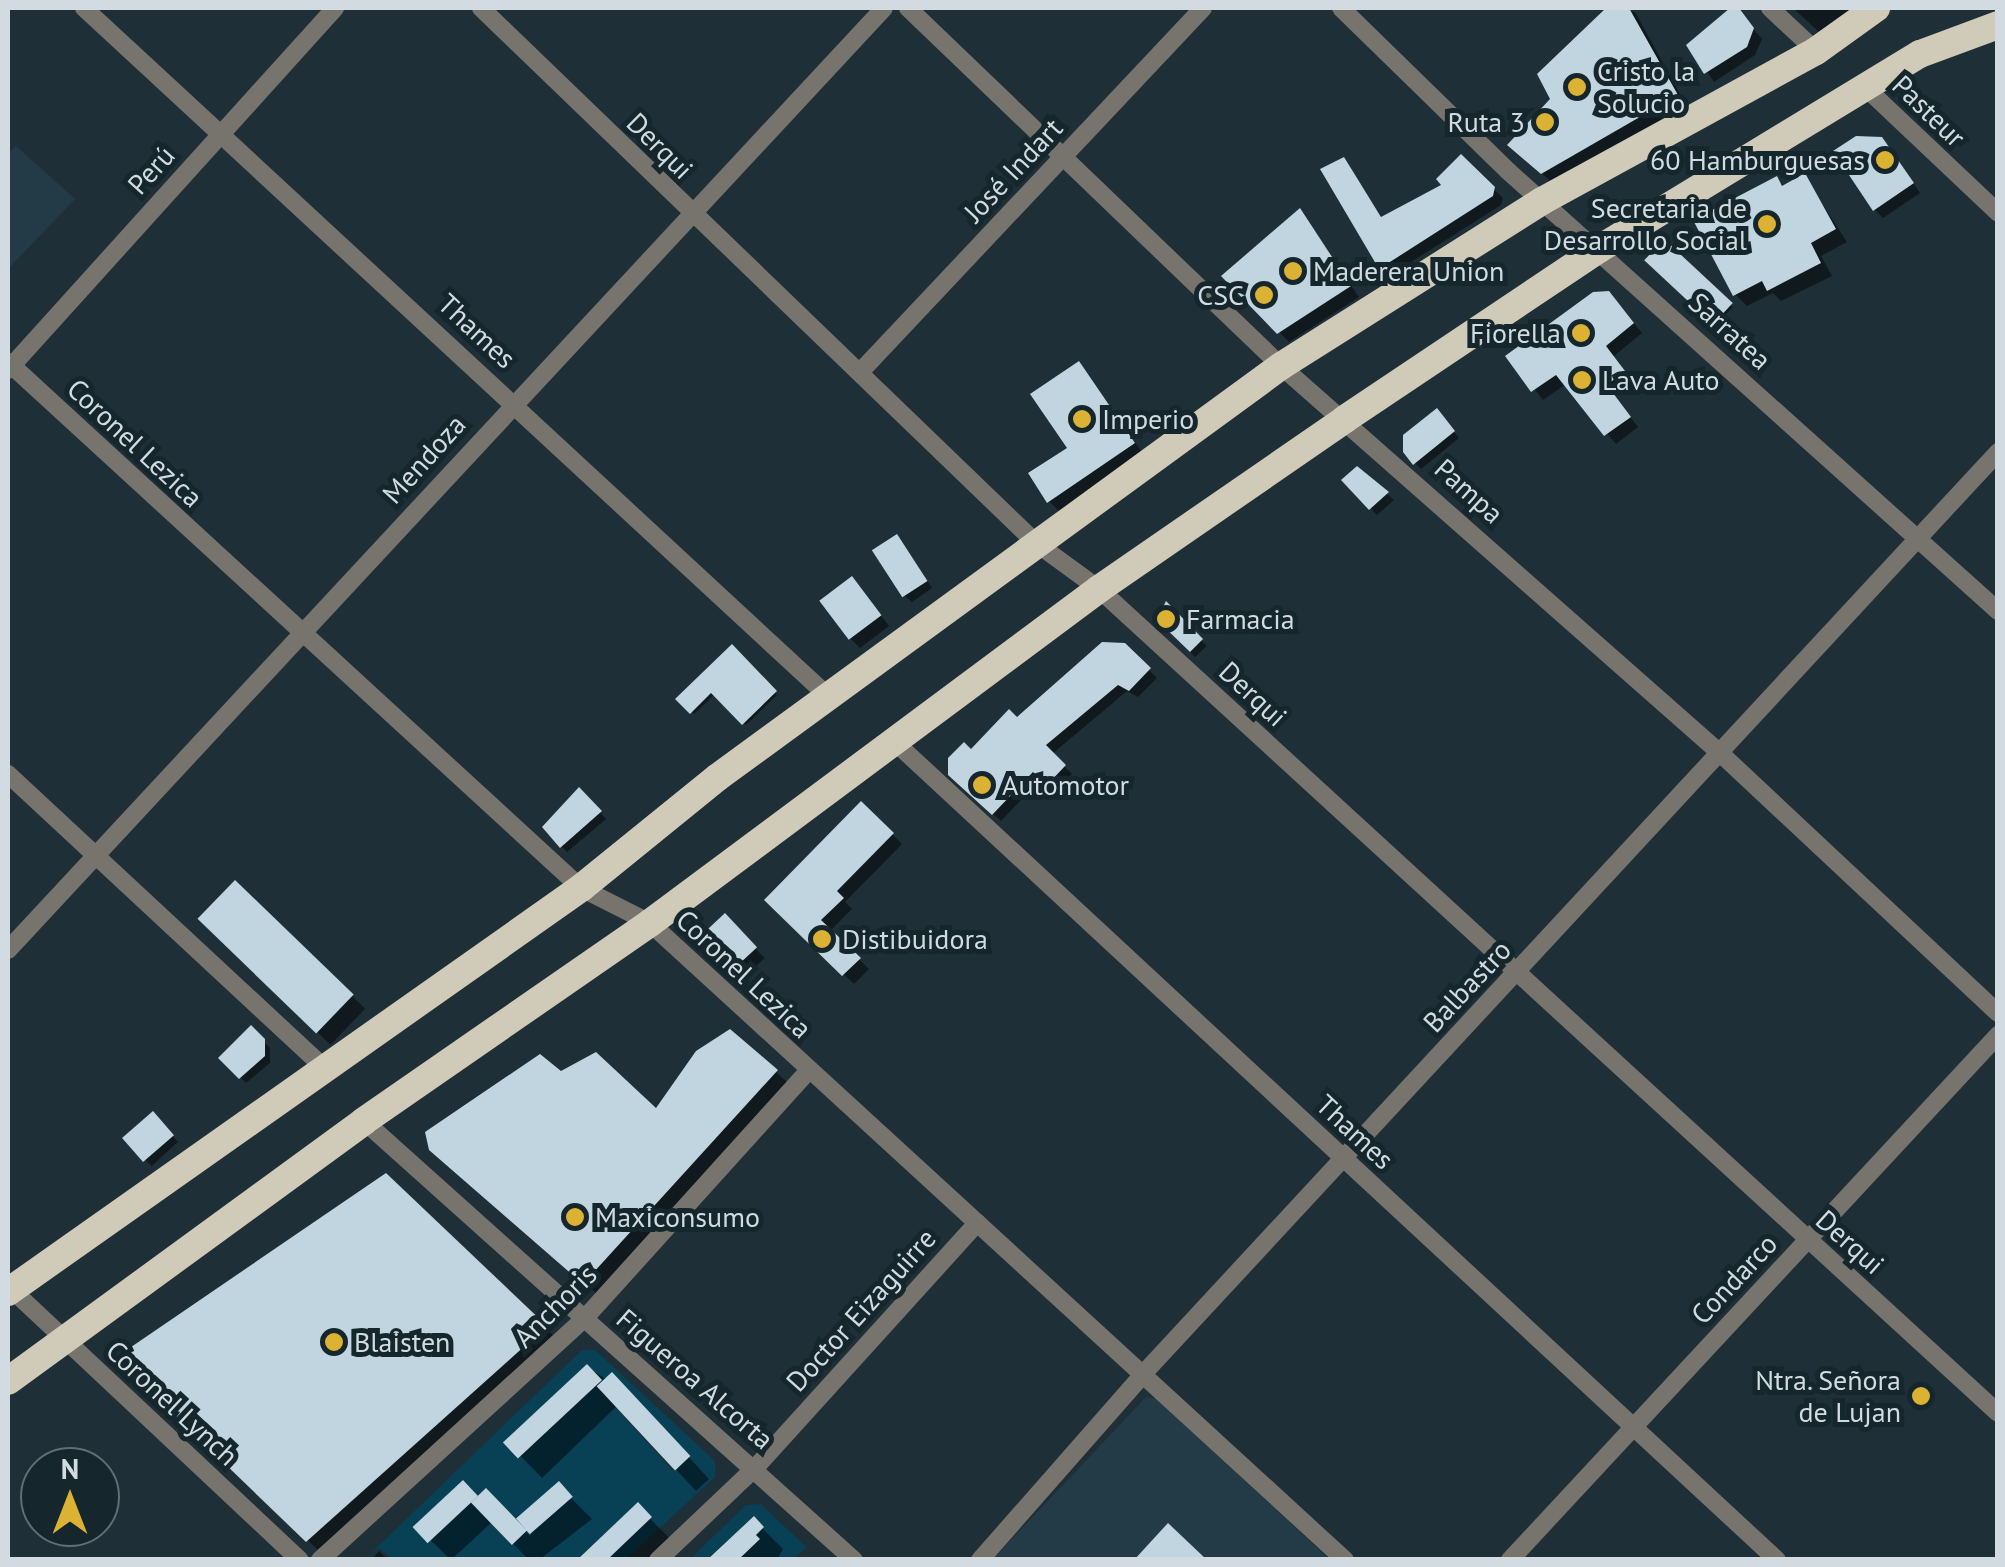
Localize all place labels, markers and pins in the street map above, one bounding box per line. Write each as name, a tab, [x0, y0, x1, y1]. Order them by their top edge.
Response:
place label: Cristo la Solucio	[1597, 54, 1695, 120]
marker: Cristo la Solucio	[1566, 76, 1588, 98]
place label: Ruta 3	[1447, 105, 1525, 139]
marker: Ruta 3	[1534, 111, 1556, 133]
place label: 60 Hamburguesas	[1650, 143, 1865, 177]
marker: 60 Hamburguesas	[1874, 149, 1896, 171]
place label: Secretaria de Desarrollo Social	[1544, 191, 1747, 257]
marker: Secretaria de Desarrollo Social	[1756, 213, 1778, 235]
place label: Maderera Union	[1313, 254, 1504, 288]
marker: Maderera Union	[1282, 260, 1304, 282]
place label: CSC	[1197, 278, 1244, 312]
marker: CSC	[1253, 284, 1275, 306]
place label: Fiorella	[1470, 316, 1561, 350]
marker: Fiorella	[1570, 322, 1592, 344]
place label: Lava Auto	[1602, 363, 1720, 397]
marker: Lava Auto	[1571, 369, 1593, 391]
place label: Imperio	[1102, 402, 1194, 436]
marker: Imperio	[1071, 408, 1093, 430]
place label: Farmacia	[1186, 602, 1295, 636]
marker: Farmacia	[1155, 608, 1177, 630]
place label: Automotor	[1002, 768, 1129, 802]
marker: Automotor	[971, 774, 993, 796]
place label: Distibuidora	[842, 922, 988, 956]
marker: Distibuidora	[811, 928, 833, 950]
place label: Maxiconsumo	[595, 1200, 760, 1234]
marker: Maxiconsumo	[564, 1206, 586, 1228]
place label: Blaisten	[354, 1325, 450, 1359]
marker: Blaisten	[323, 1331, 345, 1353]
place label: Ntra. Señora de Lujan	[1753, 1363, 1901, 1429]
marker: Ntra. Señora de Lujan	[1910, 1385, 1932, 1407]

